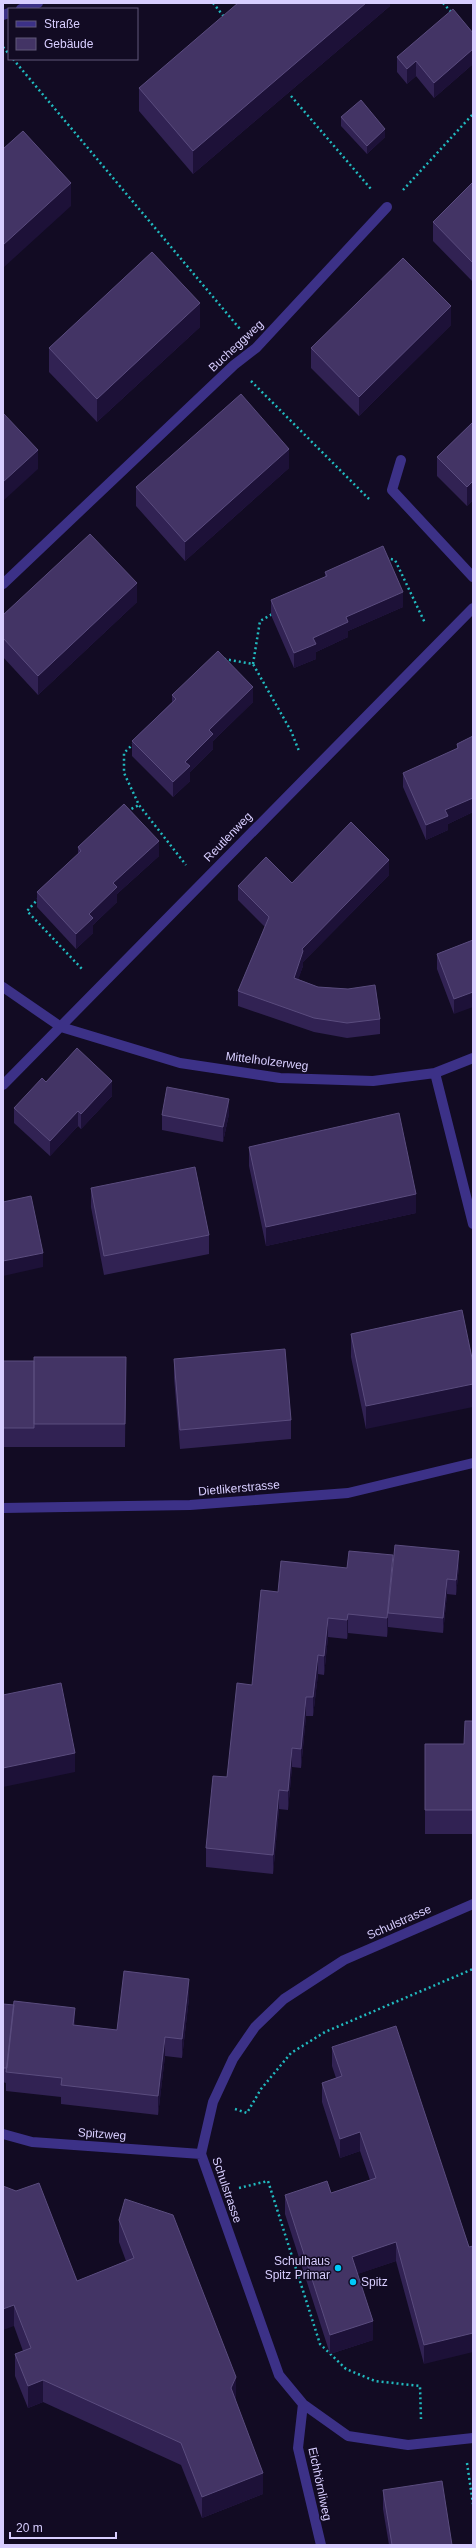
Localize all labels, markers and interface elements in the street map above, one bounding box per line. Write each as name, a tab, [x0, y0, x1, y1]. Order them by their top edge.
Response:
legend	[8, 8, 138, 60]
text: Straße	[44, 17, 80, 31]
text: Gebäude	[44, 37, 94, 51]
street label: Bucheggweg	[206, 317, 266, 375]
street label: Reutlenweg	[201, 809, 255, 865]
street label: Mittelholzerweg	[225, 1049, 309, 1073]
street label: Dietlikerstrasse	[198, 1477, 281, 1499]
street label: Schulstrasse	[365, 1902, 434, 1942]
street label: Spitzweg	[77, 2125, 127, 2143]
street label: Schulstrasse	[209, 2155, 245, 2225]
place label: Schulhaus Spitz Primar	[265, 2254, 330, 2282]
marker: Schulhaus Spitz Primar	[333, 2263, 343, 2273]
place label: Spitz	[361, 2275, 388, 2289]
marker: Spitz	[348, 2277, 358, 2287]
street label: Eichhörnliweg	[305, 2446, 335, 2522]
scale bar	[10, 2514, 116, 2540]
text: 20 m	[16, 2521, 43, 2535]

